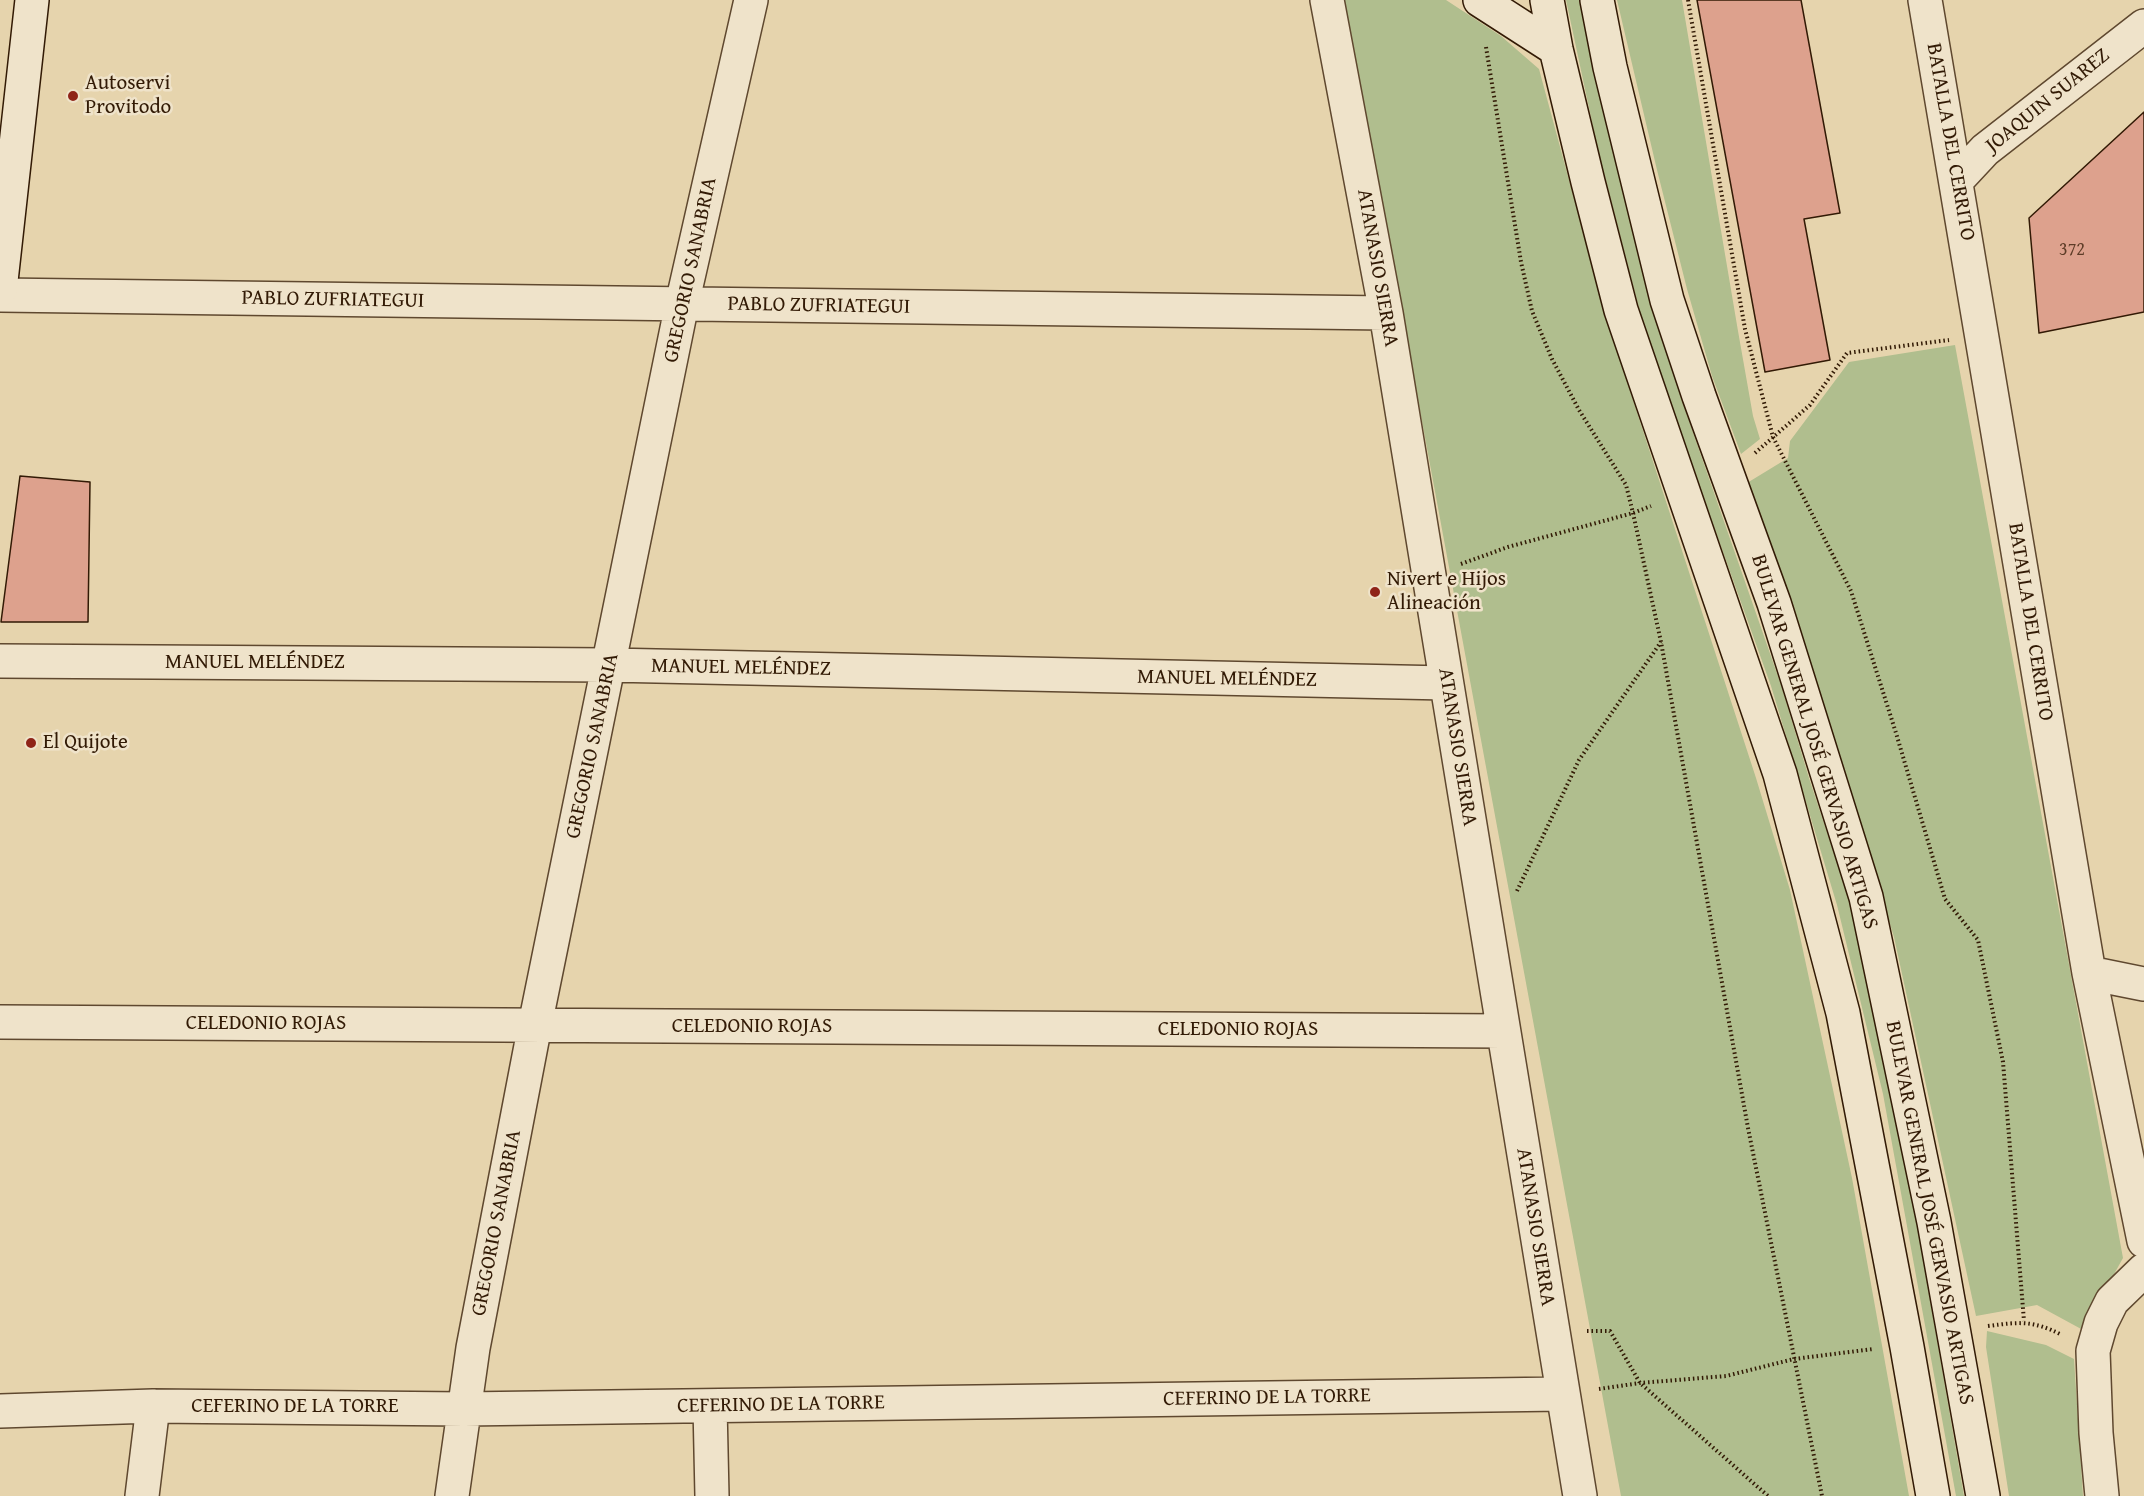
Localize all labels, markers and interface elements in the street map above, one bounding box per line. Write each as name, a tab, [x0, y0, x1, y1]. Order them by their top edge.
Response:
street label: BATALLA DEL CERRITO	[1920, 41, 1980, 243]
street label: JOAQUIN SUAREZ	[1981, 43, 2115, 159]
place label: Autoservi Provitodo	[85, 71, 171, 121]
marker: Autoservi Provitodo	[66, 89, 80, 103]
street label: GREGORIO SANABRIA	[659, 175, 723, 365]
street label: ATANASIO SIERRA	[1351, 187, 1403, 349]
house number: 372	[2059, 239, 2085, 261]
street label: PABLO ZUFRIATEGUI	[241, 286, 425, 314]
street label: PABLO ZUFRIATEGUI	[727, 292, 911, 320]
street label: BATALLA DEL CERRITO	[2002, 521, 2058, 723]
street label: BULEVAR GENERAL JOSÉ GERVASIO ARTIGAS	[1745, 552, 1883, 932]
place label: Nivert e Hijos Alineación	[1387, 567, 1506, 617]
marker: Nivert e Hijos Alineación	[1368, 585, 1382, 599]
street label: MANUEL MELÉNDEZ	[165, 650, 345, 676]
street label: GREGORIO SANABRIA	[561, 651, 625, 841]
street label: MANUEL MELÉNDEZ	[651, 654, 831, 682]
street label: MANUEL MELÉNDEZ	[1137, 665, 1317, 693]
street label: ATANASIO SIERRA	[1432, 666, 1482, 828]
place label: El Quijote	[43, 730, 128, 756]
marker: El Quijote	[24, 736, 38, 750]
street label: CELEDONIO ROJAS	[186, 1011, 346, 1037]
street label: CELEDONIO ROJAS	[672, 1014, 832, 1040]
street label: CELEDONIO ROJAS	[1158, 1017, 1318, 1043]
street label: BULEVAR GENERAL JOSÉ GERVASIO ARTIGAS	[1879, 1019, 1979, 1407]
street label: GREGORIO SANABRIA	[467, 1128, 527, 1318]
street label: ATANASIO SIERRA	[1510, 1146, 1560, 1308]
street label: CEFERINO DE LA TORRE	[1163, 1384, 1371, 1412]
street label: CEFERINO DE LA TORRE	[677, 1391, 885, 1419]
street label: CEFERINO DE LA TORRE	[191, 1394, 399, 1420]

